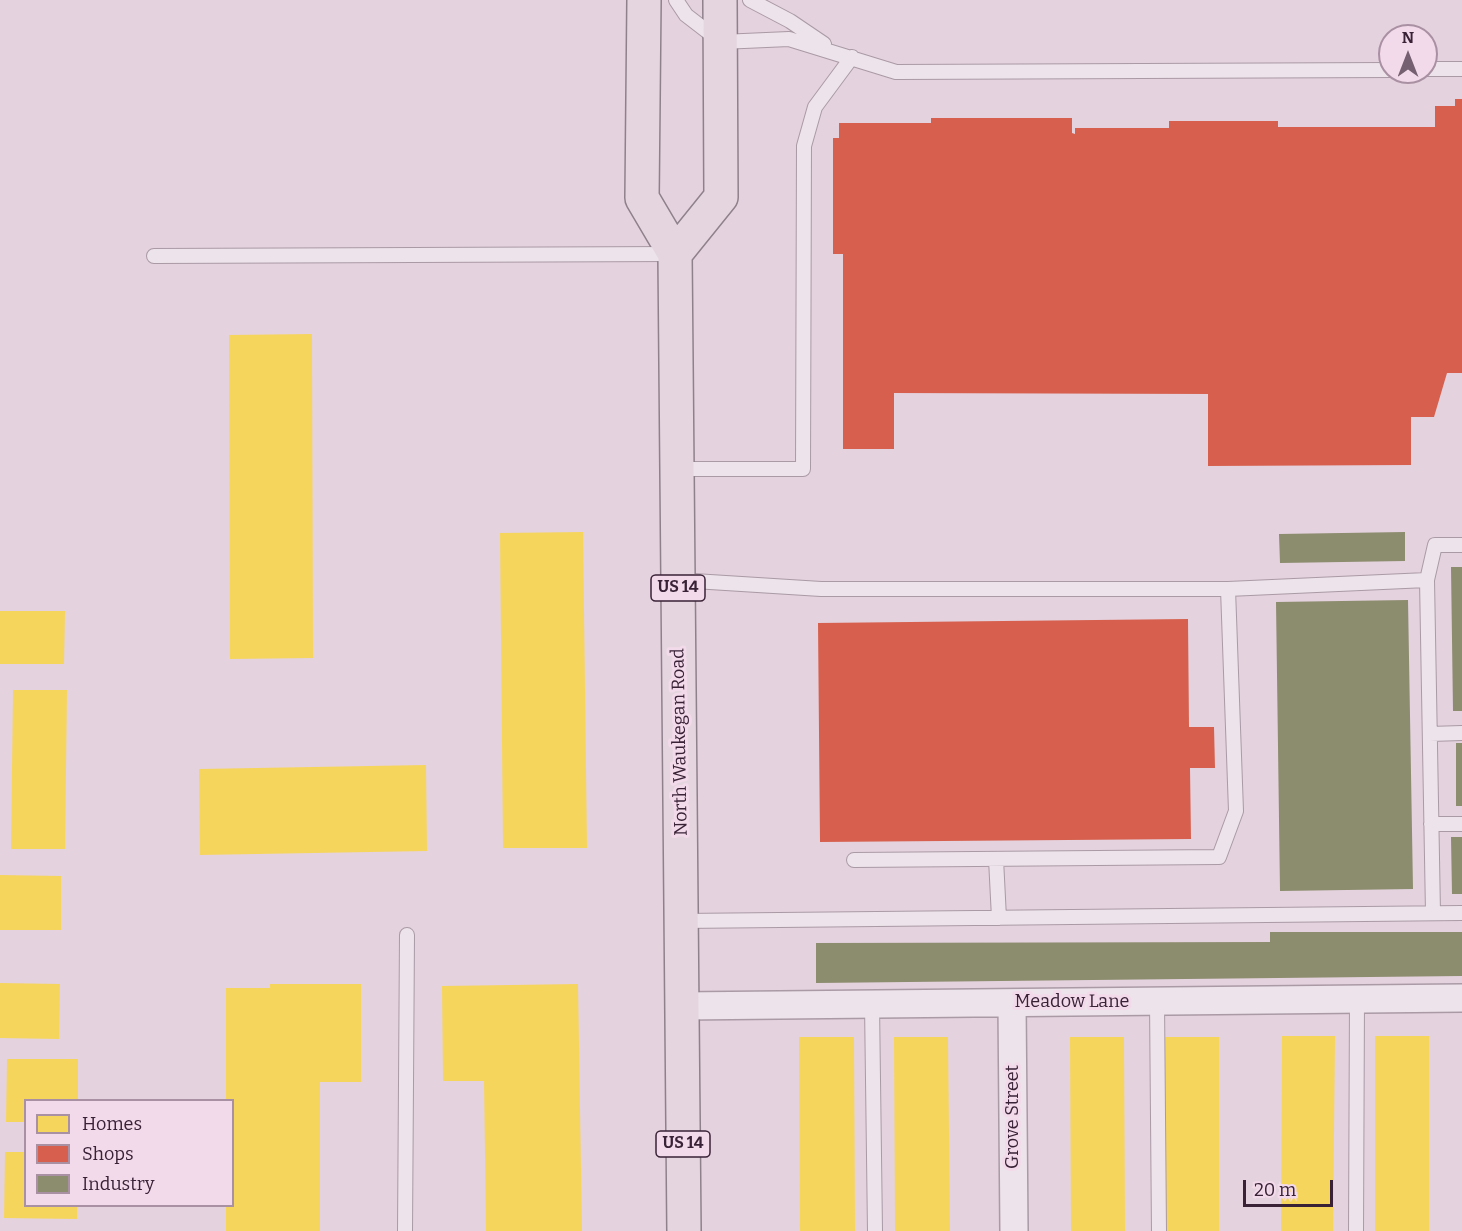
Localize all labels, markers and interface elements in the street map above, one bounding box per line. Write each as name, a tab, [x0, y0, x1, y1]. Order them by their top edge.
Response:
north arrow	[1378, 24, 1438, 84]
text: N	[1402, 28, 1414, 47]
road number: US 14	[651, 575, 705, 601]
street label: North Waukegan Road	[668, 648, 692, 836]
street label: Meadow Lane	[1015, 991, 1129, 1013]
street label: Grove Street	[1002, 1065, 1024, 1169]
legend	[24, 1099, 234, 1207]
text: Homes	[82, 1113, 142, 1135]
road number: US 14	[656, 1131, 710, 1157]
text: Shops	[82, 1143, 134, 1165]
scale bar	[1246, 1168, 1336, 1206]
text: Industry	[82, 1173, 154, 1195]
text: 20 m	[1254, 1179, 1296, 1201]

